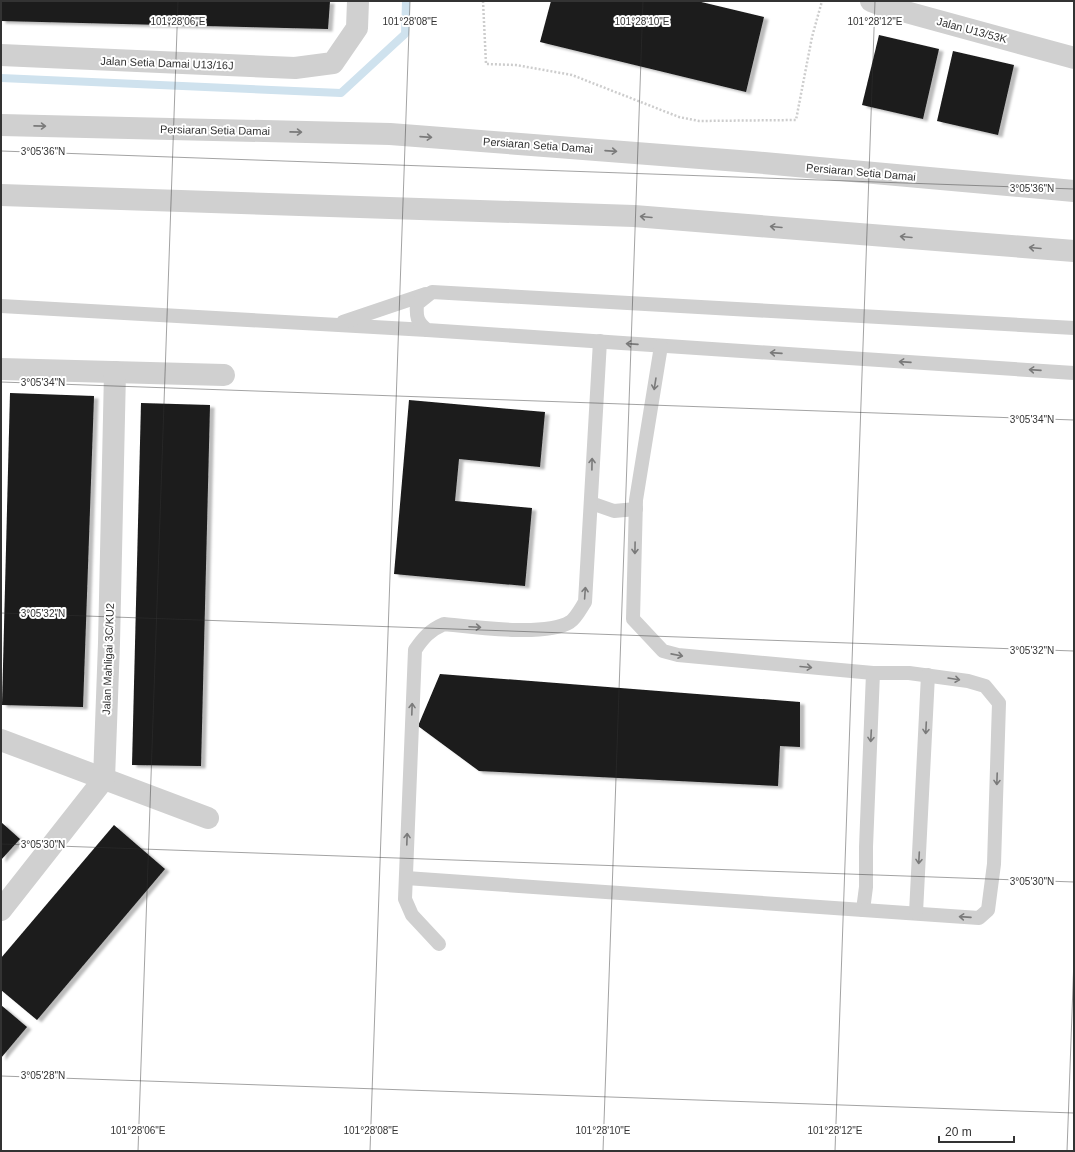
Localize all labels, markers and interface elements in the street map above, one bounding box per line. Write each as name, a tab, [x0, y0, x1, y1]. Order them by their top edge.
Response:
street label: Jalan U13/53K	[936, 15, 1009, 45]
text: 101°28'06"E	[150, 16, 206, 27]
text: 101°28'08"E	[382, 16, 438, 27]
text: 101°28'10"E	[614, 16, 670, 27]
text: 101°28'12"E	[847, 16, 903, 27]
street label: Jalan Setia Damai U13/16J	[100, 55, 234, 71]
one-way arrow	[33, 122, 46, 130]
street label: Persiaran Setia Damai	[160, 123, 270, 137]
one-way arrow	[289, 128, 302, 136]
one-way arrow	[419, 133, 432, 140]
street label: Persiaran Setia Damai	[483, 135, 593, 155]
text: 3°05'36"N	[21, 146, 65, 157]
one-way arrow	[604, 148, 617, 155]
street label: Persiaran Setia Damai	[806, 161, 916, 183]
text: 3°05'36"N	[1010, 183, 1054, 194]
one-way arrow	[640, 213, 653, 220]
one-way arrow	[770, 223, 783, 231]
one-way arrow	[900, 234, 913, 241]
one-way arrow	[1029, 244, 1042, 251]
one-way arrow	[626, 340, 639, 347]
one-way arrow	[770, 350, 783, 357]
one-way arrow	[899, 358, 912, 365]
one-way arrow	[1029, 367, 1042, 374]
text: 3°05'34"N	[21, 377, 65, 388]
one-way arrow	[651, 377, 659, 390]
text: 3°05'34"N	[1010, 414, 1054, 425]
one-way arrow	[588, 458, 596, 471]
one-way arrow	[631, 541, 639, 554]
one-way arrow	[582, 587, 589, 600]
street label: Jalan Mahligai 3C/KU2	[100, 603, 116, 715]
text: 3°05'32"N	[21, 608, 65, 619]
one-way arrow	[468, 623, 481, 630]
text: 3°05'32"N	[1010, 645, 1054, 656]
one-way arrow	[670, 651, 683, 659]
one-way arrow	[799, 664, 812, 671]
one-way arrow	[947, 675, 960, 683]
one-way arrow	[409, 703, 416, 716]
one-way arrow	[922, 721, 929, 734]
one-way arrow	[867, 729, 874, 742]
one-way arrow	[993, 772, 1001, 785]
one-way arrow	[404, 833, 411, 846]
text: 3°05'30"N	[21, 839, 65, 850]
one-way arrow	[915, 851, 923, 864]
text: 3°05'30"N	[1010, 876, 1054, 887]
one-way arrow	[959, 913, 972, 920]
text: 3°05'28"N	[21, 1070, 65, 1081]
scale bar	[939, 1118, 1014, 1144]
text: 101°28'06"E	[110, 1125, 166, 1136]
text: 101°28'08"E	[343, 1125, 399, 1136]
text: 101°28'10"E	[575, 1125, 631, 1136]
text: 101°28'12"E	[807, 1125, 863, 1136]
text: 20 m	[945, 1125, 972, 1139]

